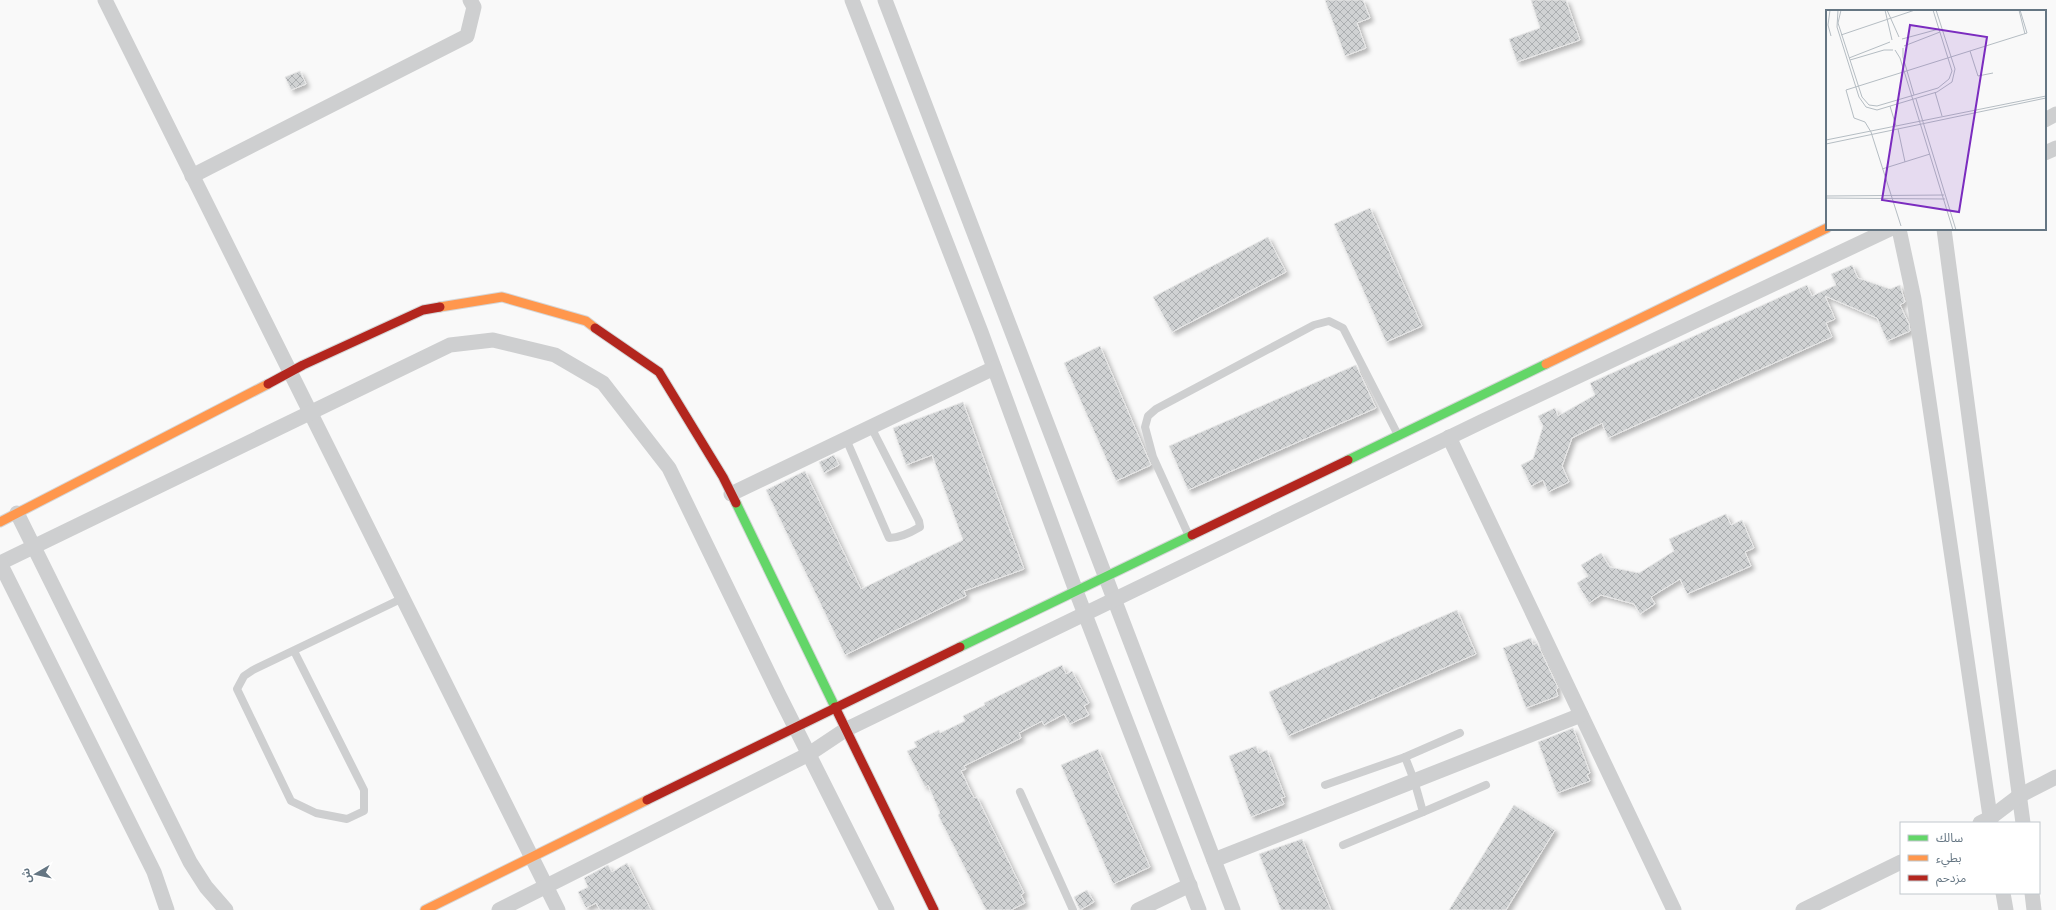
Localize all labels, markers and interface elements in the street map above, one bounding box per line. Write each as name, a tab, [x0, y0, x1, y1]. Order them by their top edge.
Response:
inset map	[1826, 10, 2046, 230]
legend	[1900, 822, 2040, 894]
text: سالك	[1936, 830, 1963, 847]
text: بطيء	[1936, 850, 1962, 868]
north arrow	[16, 854, 56, 894]
text: ش	[18, 867, 35, 884]
text: مزدحم	[1936, 870, 1966, 887]

